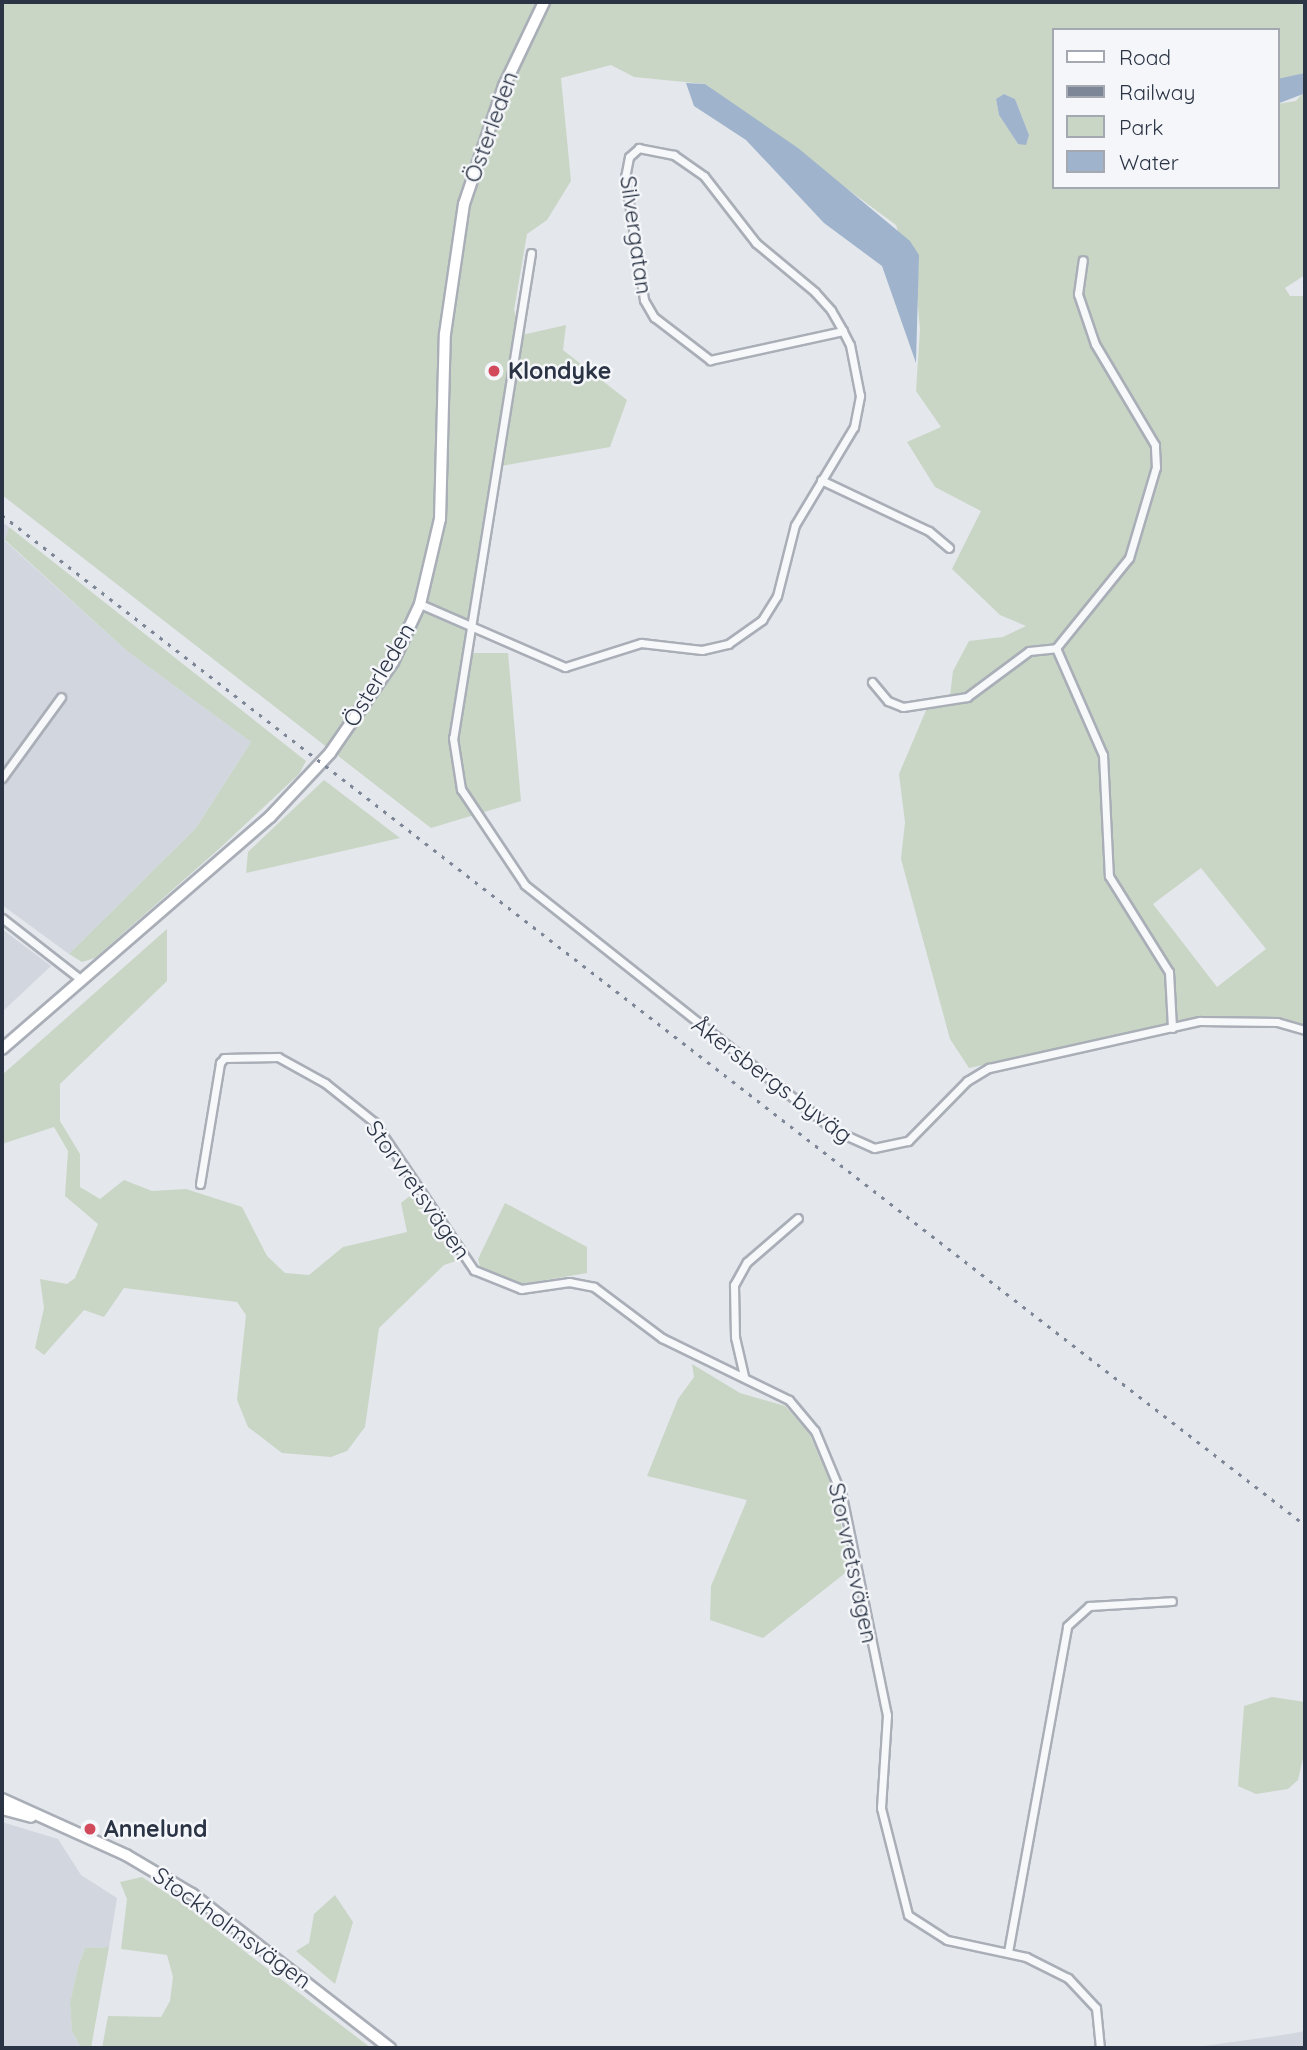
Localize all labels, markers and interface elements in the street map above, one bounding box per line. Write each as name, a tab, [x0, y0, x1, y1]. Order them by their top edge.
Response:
legend	[1052, 28, 1279, 189]
text: Road	[1119, 44, 1171, 70]
street label: Österleden	[458, 68, 524, 186]
text: Railway	[1119, 79, 1195, 105]
text: Park	[1119, 114, 1163, 140]
text: Water	[1119, 149, 1179, 175]
street label: Silvergatan	[614, 174, 658, 296]
place label: Klondyke	[508, 357, 611, 385]
marker: Klondyke	[486, 363, 502, 379]
street label: Österleden	[337, 618, 421, 732]
street label: Åkersbergs byväg	[686, 1011, 858, 1149]
street label: Storvretsvägen	[360, 1115, 476, 1265]
street label: Storvretsvägen	[823, 1480, 883, 1646]
place label: Annelund	[104, 1815, 207, 1843]
marker: Annelund	[82, 1821, 98, 1837]
street label: Stockholmsvägen	[147, 1861, 317, 1995]

